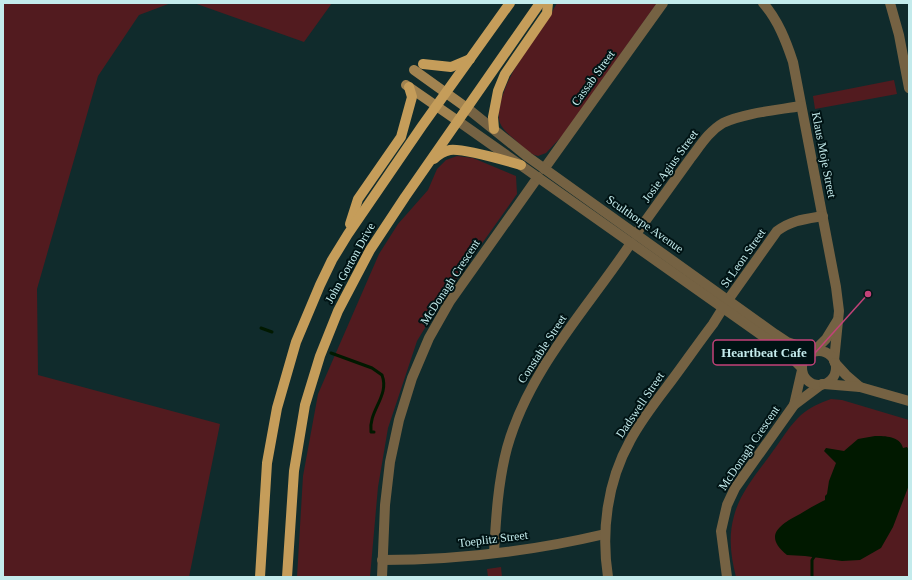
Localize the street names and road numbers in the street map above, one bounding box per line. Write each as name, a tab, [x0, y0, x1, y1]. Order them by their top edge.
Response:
street label: Cassab Street	[568, 47, 618, 108]
street label: Klaus Moje Street	[809, 111, 839, 200]
street label: Josie Agius Street	[639, 127, 701, 205]
street label: Sculthorpe Avenue	[604, 192, 686, 256]
street label: John Gorton Drive	[322, 220, 378, 306]
street label: St Leon Street	[718, 225, 769, 290]
street label: McDonagh Crescent	[417, 236, 483, 327]
street label: Constable Street	[515, 312, 570, 386]
street label: Dadswell Street	[613, 369, 668, 441]
street label: McDonagh Crescent	[716, 403, 783, 493]
street label: Toeplitz Street	[457, 528, 529, 550]

